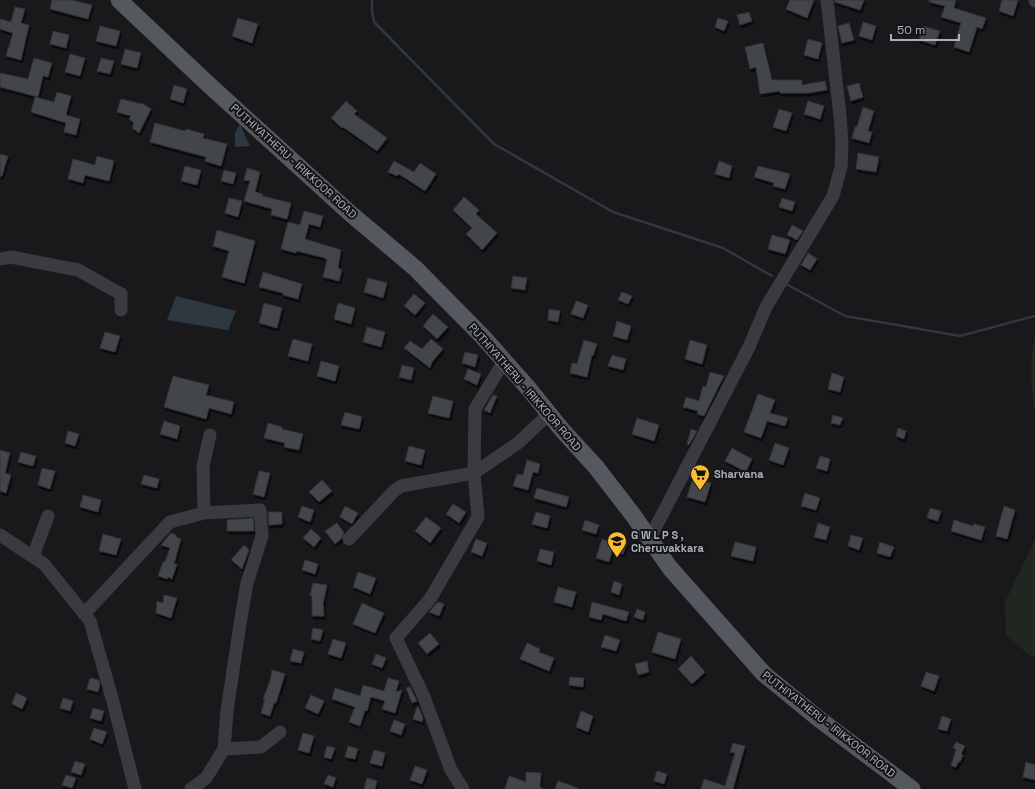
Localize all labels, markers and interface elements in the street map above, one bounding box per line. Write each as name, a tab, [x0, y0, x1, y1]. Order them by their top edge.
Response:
scale bar	[891, 16, 959, 42]
text: 50 m	[897, 22, 925, 38]
street label: PUTHIYATHERU - IRIKKOOR ROAD	[228, 101, 360, 221]
street label: PUTHIYATHERU - IRIKKOOR ROAD	[466, 320, 584, 454]
supermarket icon: Sharvana	[689, 463, 711, 491]
place label: Sharvana	[714, 467, 764, 481]
place label: G W L P S , Cheruvakkara	[631, 528, 704, 555]
school or university icon: G W L P S , Cheruvakkara	[606, 530, 628, 558]
street label: PUTHIYATHERU - IRIKKOOR ROAD	[760, 668, 898, 780]

